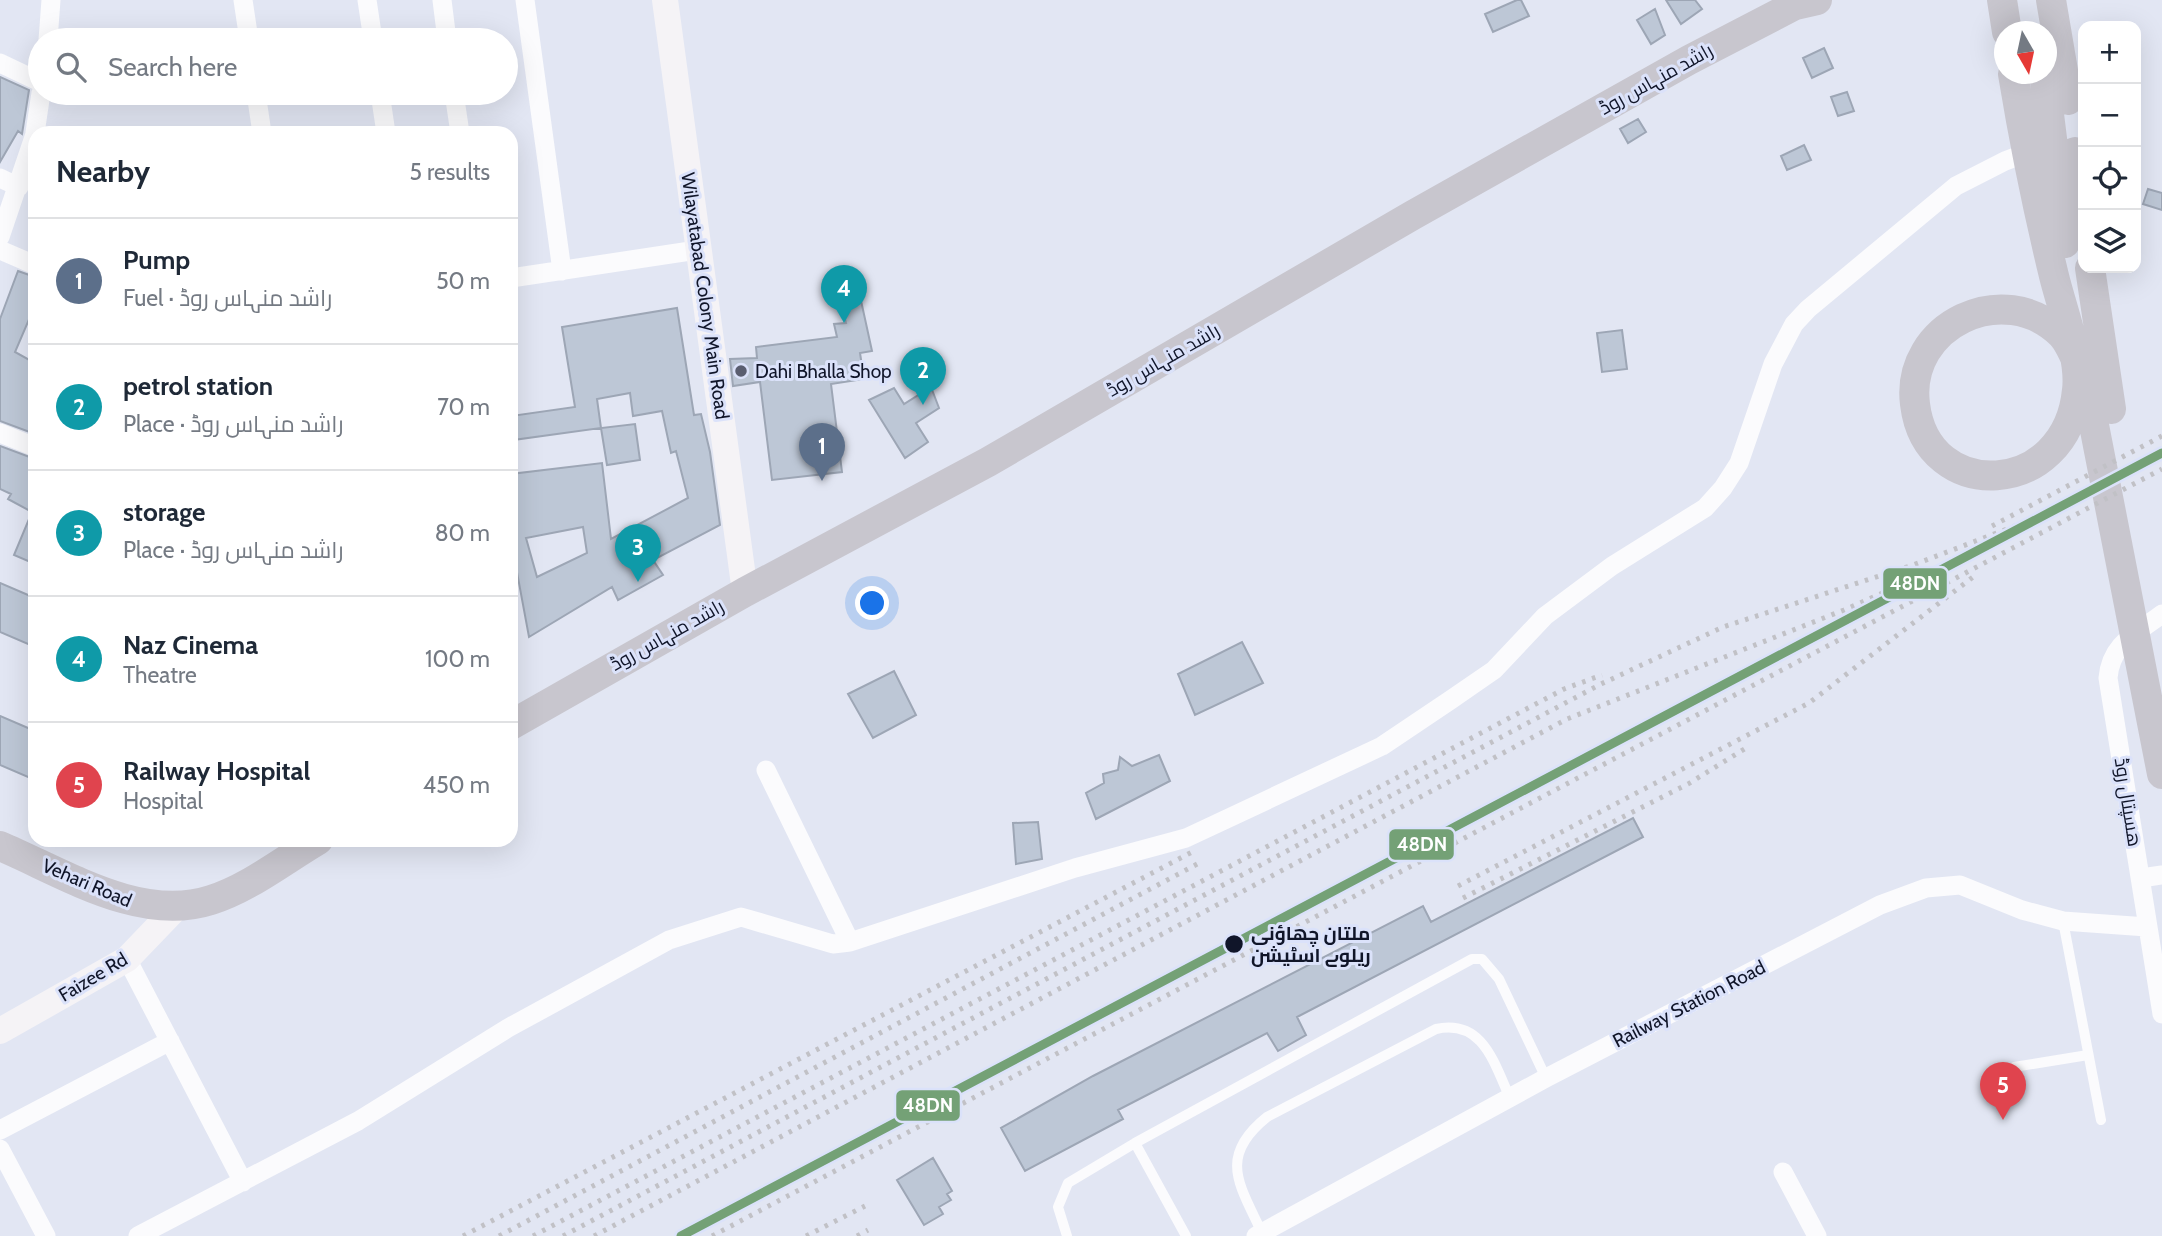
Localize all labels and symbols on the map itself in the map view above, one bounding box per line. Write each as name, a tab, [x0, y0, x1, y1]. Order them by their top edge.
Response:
north arrow	[1994, 21, 2057, 84]
street label: راشد منہاس روڈ	[1595, 38, 1718, 121]
street label: Wilayatabad Colony Main Road	[676, 171, 734, 421]
pin: 4	[821, 265, 867, 323]
street label: راشد منہاس روڈ	[1102, 318, 1225, 403]
pin: 2	[900, 347, 946, 405]
place label: Dahi Bhalla Shop	[755, 360, 892, 383]
marker: Dahi Bhalla Shop	[733, 363, 749, 379]
pin: 1	[799, 423, 845, 481]
pin: 3	[615, 524, 661, 582]
line badge: 48DN	[1882, 567, 1948, 600]
text: 48DN	[1890, 572, 1940, 595]
your location	[855, 586, 889, 620]
street label: راشد منہاس روڈ	[606, 594, 729, 677]
street label: ھسپتال روڈ	[2110, 756, 2146, 848]
line badge: 48DN	[1388, 828, 1455, 861]
text: 48DN	[1397, 833, 1447, 856]
street label: Vehari Road	[39, 854, 135, 912]
place label: ملتان چھاؤنی ریلوے اسٹیشن	[1251, 922, 1371, 967]
marker: ملتان چھاؤنی ریلوے اسٹیشن	[1223, 933, 1245, 955]
street label: Faizee Rd	[54, 948, 132, 1006]
street label: Railway Station Road	[1609, 956, 1769, 1052]
pin: 5	[1980, 1062, 2026, 1120]
line badge: 48DN	[895, 1089, 961, 1122]
text: 48DN	[903, 1094, 953, 1117]

